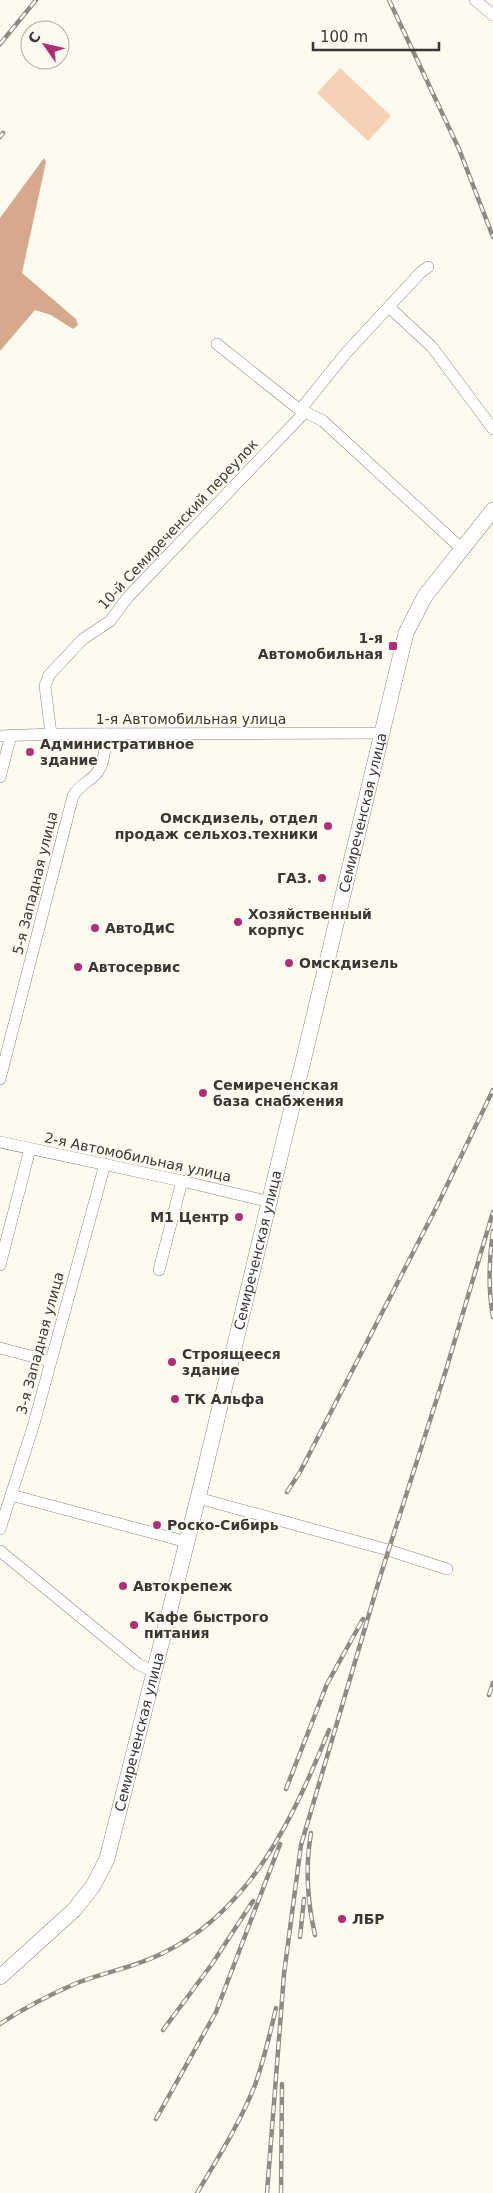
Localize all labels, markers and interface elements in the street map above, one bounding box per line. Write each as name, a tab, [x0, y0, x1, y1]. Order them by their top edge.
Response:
north arrow	[20, 20, 70, 70]
scale bar	[313, 20, 439, 52]
text: 100 m	[320, 28, 368, 46]
text: С	[25, 29, 44, 46]
street label: 10-й Семиреченский переулок	[95, 436, 261, 612]
place label: 1-я Автомобильная	[258, 630, 383, 662]
marker: 1-я Автомобильная	[387, 640, 399, 652]
street label: 1-я Автомобильная улица	[96, 711, 286, 727]
street label: Семиреченская улица	[336, 731, 390, 894]
place label: Административное здание	[40, 736, 194, 768]
marker: Административное здание	[24, 746, 36, 758]
street label: 5-я Западная улица	[9, 810, 61, 956]
place label: Омскдизель, отдел продаж сельхоз.техники	[115, 810, 318, 842]
marker: Омскдизель, отдел продаж сельхоз.техники	[322, 820, 334, 832]
place label: ГАЗ.	[277, 870, 312, 886]
marker: ГАЗ.	[316, 872, 328, 884]
place label: Хозяйственный корпус	[248, 906, 372, 938]
marker: Хозяйственный корпус	[232, 916, 244, 928]
place label: АвтоДиС	[105, 920, 175, 936]
marker: АвтоДиС	[89, 922, 101, 934]
place label: Омскдизель	[299, 955, 398, 971]
marker: Омскдизель	[283, 957, 295, 969]
place label: Автосервис	[88, 959, 180, 975]
marker: Автосервис	[72, 961, 84, 973]
place label: Семиреченская база снабжения	[213, 1077, 344, 1109]
marker: Семиреченская база снабжения	[197, 1087, 209, 1099]
street label: 2-я Автомобильная улица	[43, 1129, 233, 1185]
street label: Семиреченская улица	[231, 1169, 285, 1332]
place label: М1 Центр	[150, 1209, 229, 1225]
marker: М1 Центр	[233, 1211, 245, 1223]
street label: 3-я Западная улица	[13, 1270, 67, 1416]
place label: Строящееся здание	[182, 1346, 281, 1378]
marker: Строящееся здание	[166, 1356, 178, 1368]
place label: ТК Альфа	[185, 1391, 264, 1407]
marker: ТК Альфа	[169, 1393, 181, 1405]
place label: Роско-Сибирь	[167, 1517, 279, 1533]
marker: Роско-Сибирь	[151, 1519, 163, 1531]
place label: Автокрепеж	[133, 1578, 233, 1594]
marker: Автокрепеж	[117, 1580, 129, 1592]
place label: Кафе быстрого питания	[144, 1609, 269, 1641]
marker: Кафе быстрого питания	[128, 1619, 140, 1631]
street label: Семиреченская улица	[111, 1650, 167, 1813]
place label: ЛБР	[352, 1911, 385, 1927]
marker: ЛБР	[336, 1913, 348, 1925]

